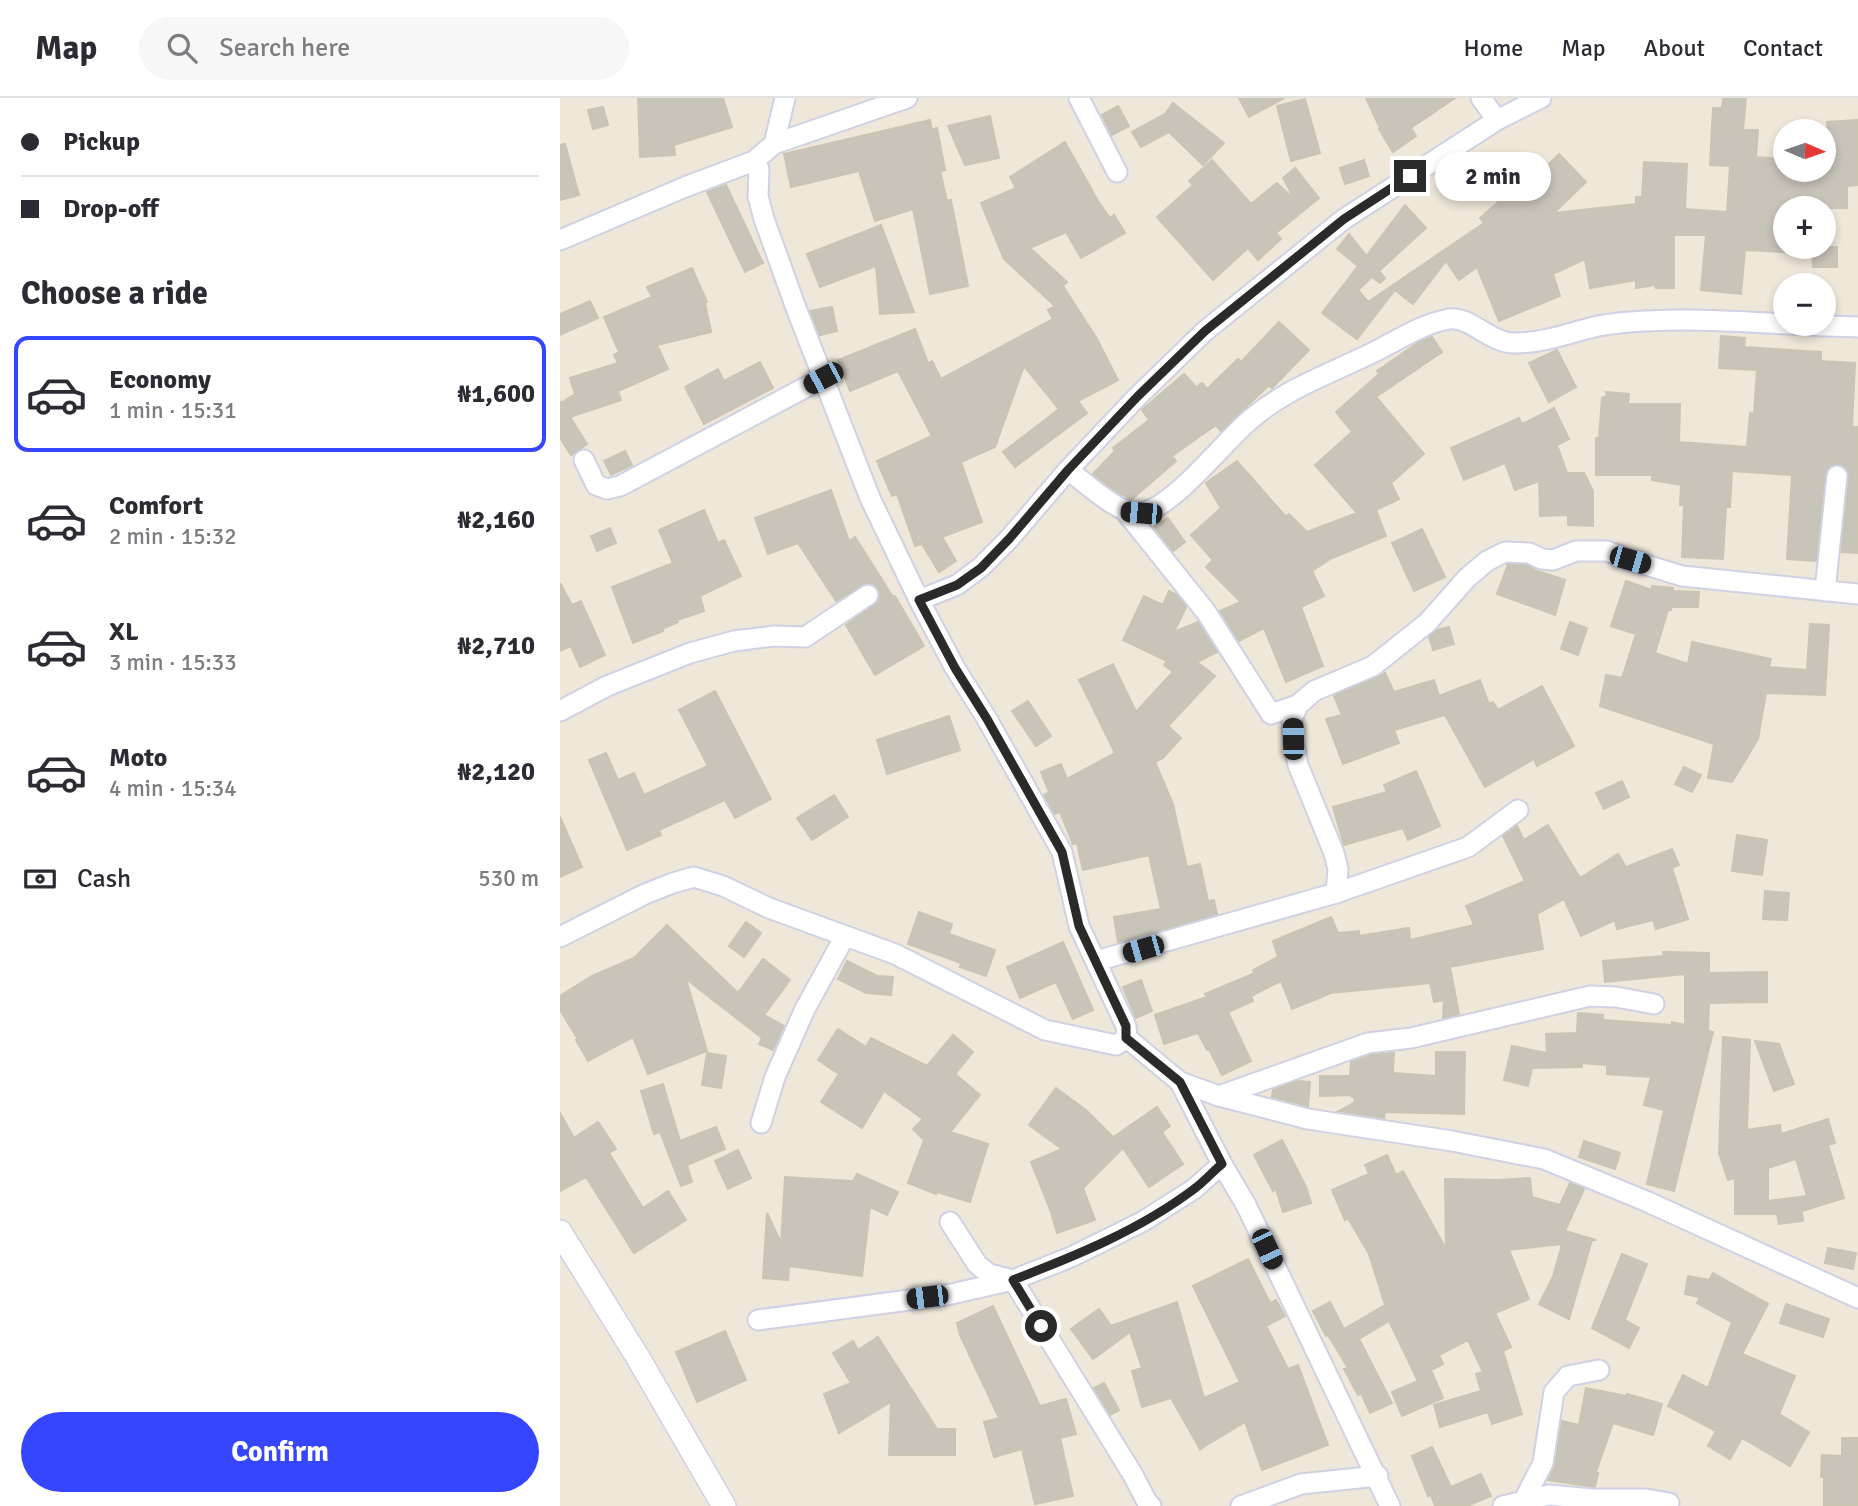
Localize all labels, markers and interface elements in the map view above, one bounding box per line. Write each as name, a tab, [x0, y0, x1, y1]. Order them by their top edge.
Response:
search box	[139, 17, 629, 80]
text: Map	[35, 28, 97, 69]
icon: search	[163, 29, 201, 67]
text: Search here	[219, 32, 350, 64]
text: Home	[1463, 33, 1523, 63]
text: Map	[1561, 33, 1606, 63]
text: About	[1644, 33, 1705, 63]
text: Contact	[1743, 33, 1823, 63]
north arrow	[1773, 119, 1836, 182]
map controls	[1773, 119, 1836, 336]
text: Pickup	[63, 126, 140, 158]
callout: 2 min	[1434, 152, 1550, 200]
route end	[1394, 160, 1426, 192]
text: 2 min	[1465, 162, 1521, 191]
text: Drop-off	[63, 193, 159, 225]
button: +	[1773, 196, 1836, 259]
button: −	[1773, 273, 1836, 336]
text: Choose a ride	[21, 274, 208, 313]
car	[800, 359, 847, 397]
icon: car	[25, 363, 88, 426]
text: Economy	[109, 364, 211, 396]
text: ₦1,600	[457, 378, 535, 410]
text: 1 min · 15:31	[109, 396, 237, 425]
icon: car	[25, 489, 88, 552]
text: Comfort	[109, 490, 203, 522]
car	[1120, 501, 1163, 525]
text: ₦2,160	[457, 504, 535, 536]
text: 2 min · 15:32	[109, 522, 237, 551]
car	[1607, 544, 1654, 576]
icon: car	[25, 615, 88, 678]
text: XL	[109, 616, 139, 648]
text: ₦2,710	[457, 630, 535, 662]
text: 3 min · 15:33	[109, 648, 237, 677]
car	[1283, 718, 1304, 760]
icon: car	[25, 741, 88, 804]
text: Moto	[109, 742, 167, 774]
text: ₦2,120	[457, 756, 535, 788]
text: 4 min · 15:34	[109, 774, 237, 803]
icon: cash	[21, 860, 59, 898]
text: Cash	[77, 863, 131, 895]
text: 530 m	[478, 864, 539, 893]
car	[1120, 933, 1167, 965]
car	[1249, 1226, 1286, 1272]
car	[905, 1284, 950, 1310]
route start	[1025, 1310, 1057, 1342]
button: Confirm	[21, 1412, 539, 1492]

